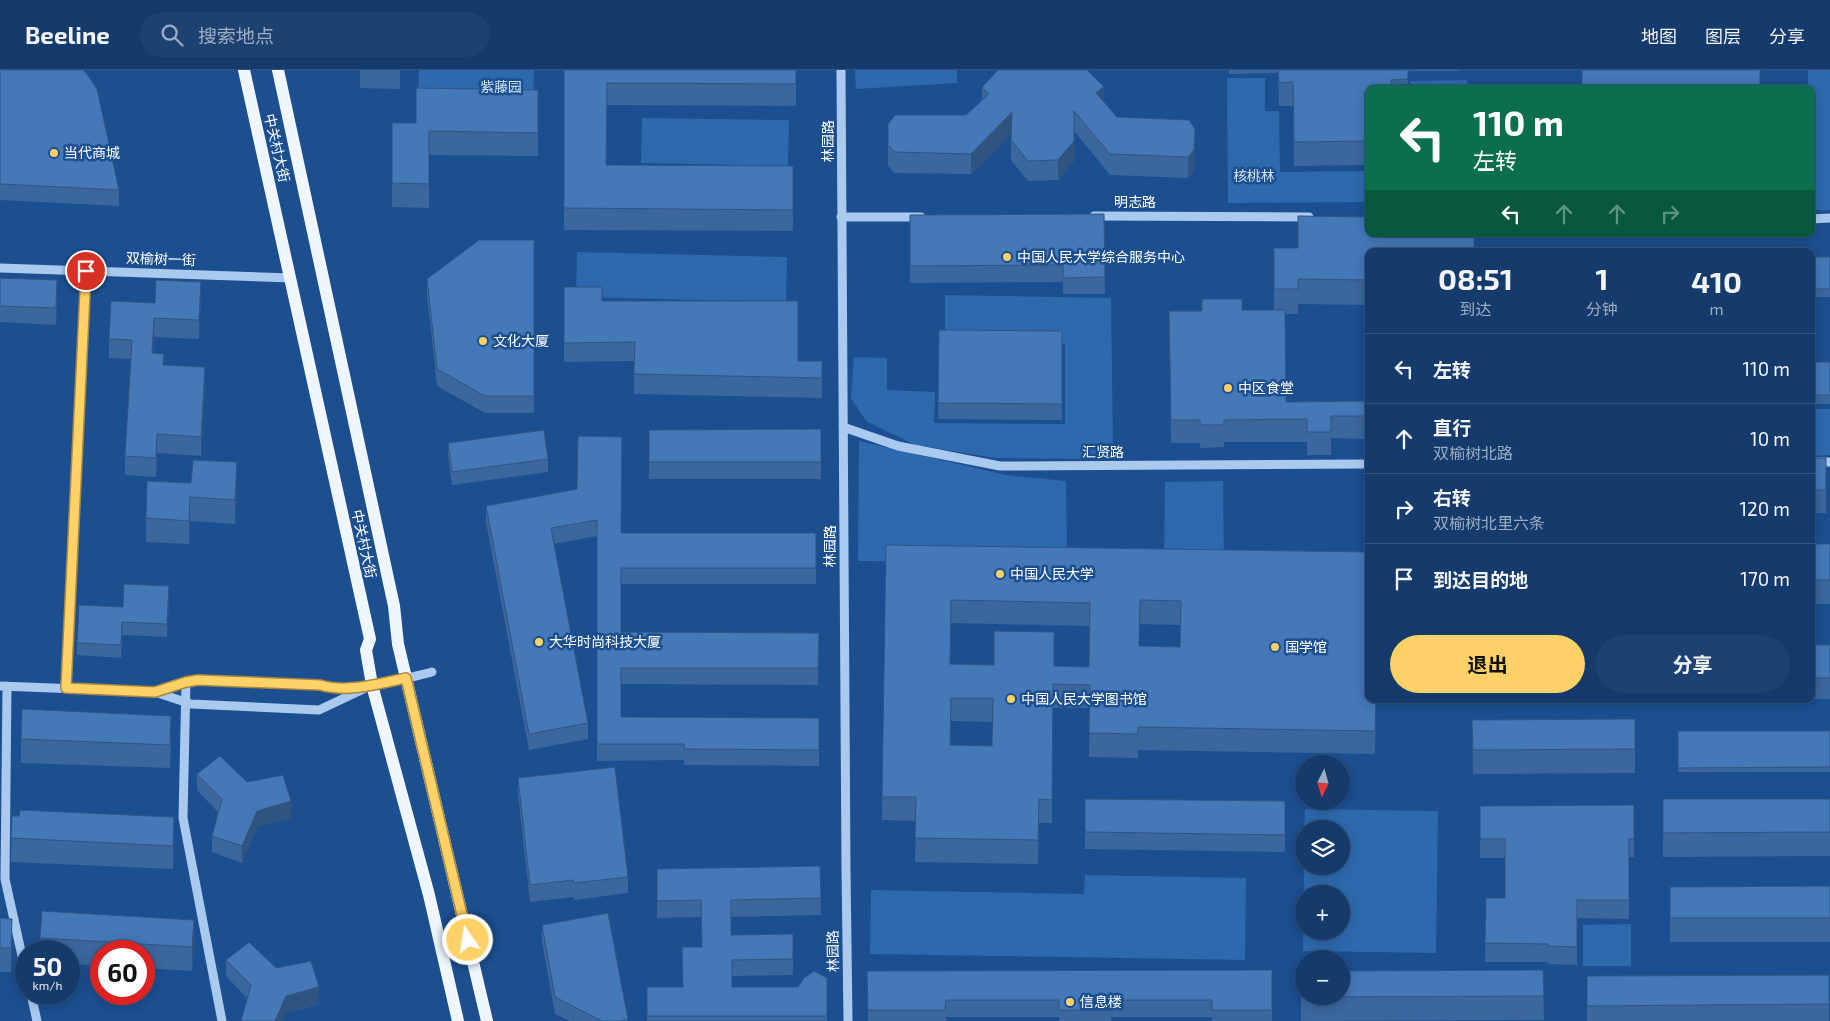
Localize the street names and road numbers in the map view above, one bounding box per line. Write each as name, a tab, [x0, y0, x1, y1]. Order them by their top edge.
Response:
street label: 中关村大街	[261, 112, 294, 184]
street label: 林园路	[819, 120, 836, 162]
street label: 明志路	[1114, 193, 1156, 210]
street label: 双榆树一街	[126, 249, 196, 268]
street label: 汇贤路	[1082, 443, 1124, 460]
street label: 中关村大街	[349, 508, 380, 580]
street label: 林园路	[821, 525, 838, 567]
street label: 林园路	[824, 930, 841, 972]

